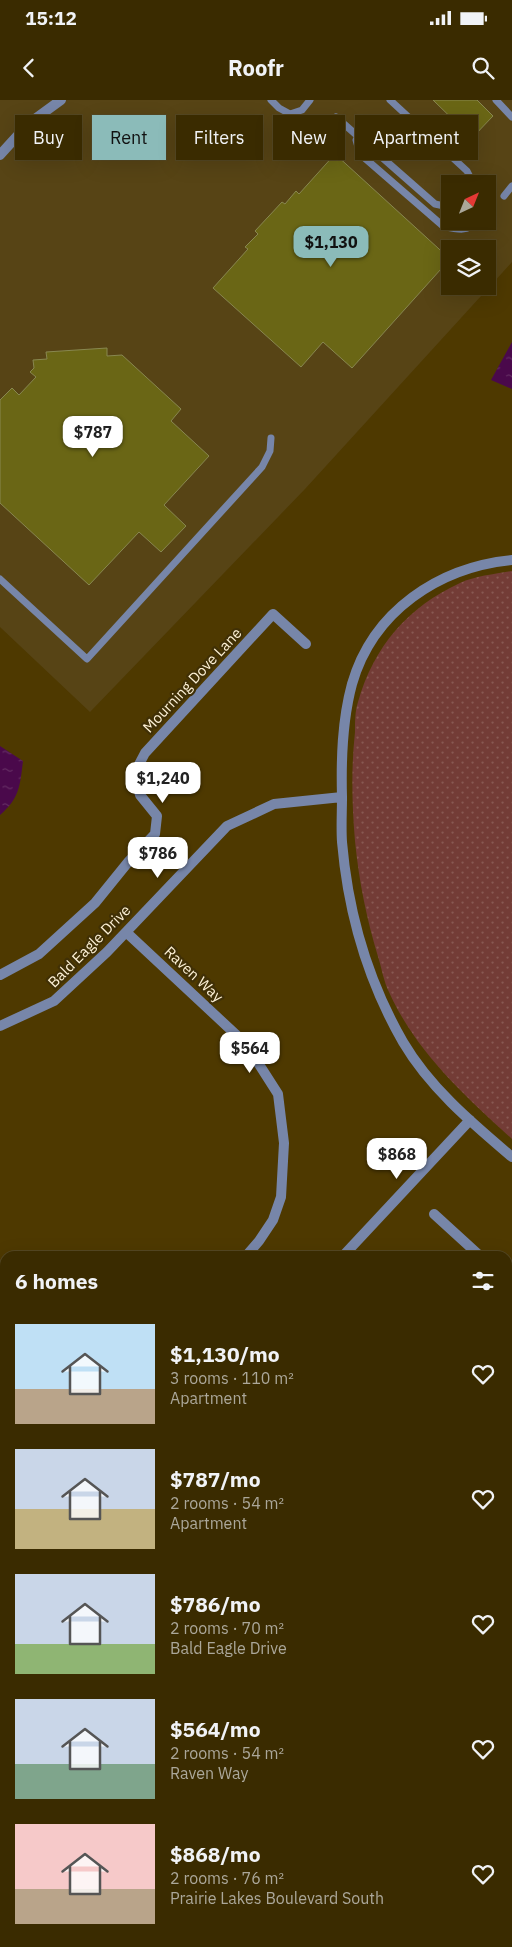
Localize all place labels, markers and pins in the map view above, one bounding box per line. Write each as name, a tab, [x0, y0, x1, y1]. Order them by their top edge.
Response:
pin: $1,130	[290, 226, 372, 268]
pin: $787	[63, 416, 123, 458]
pin: $1,240	[122, 762, 204, 804]
pin: $786	[128, 836, 188, 879]
pin: $564	[220, 1032, 280, 1074]
pin: $868	[367, 1138, 427, 1180]

